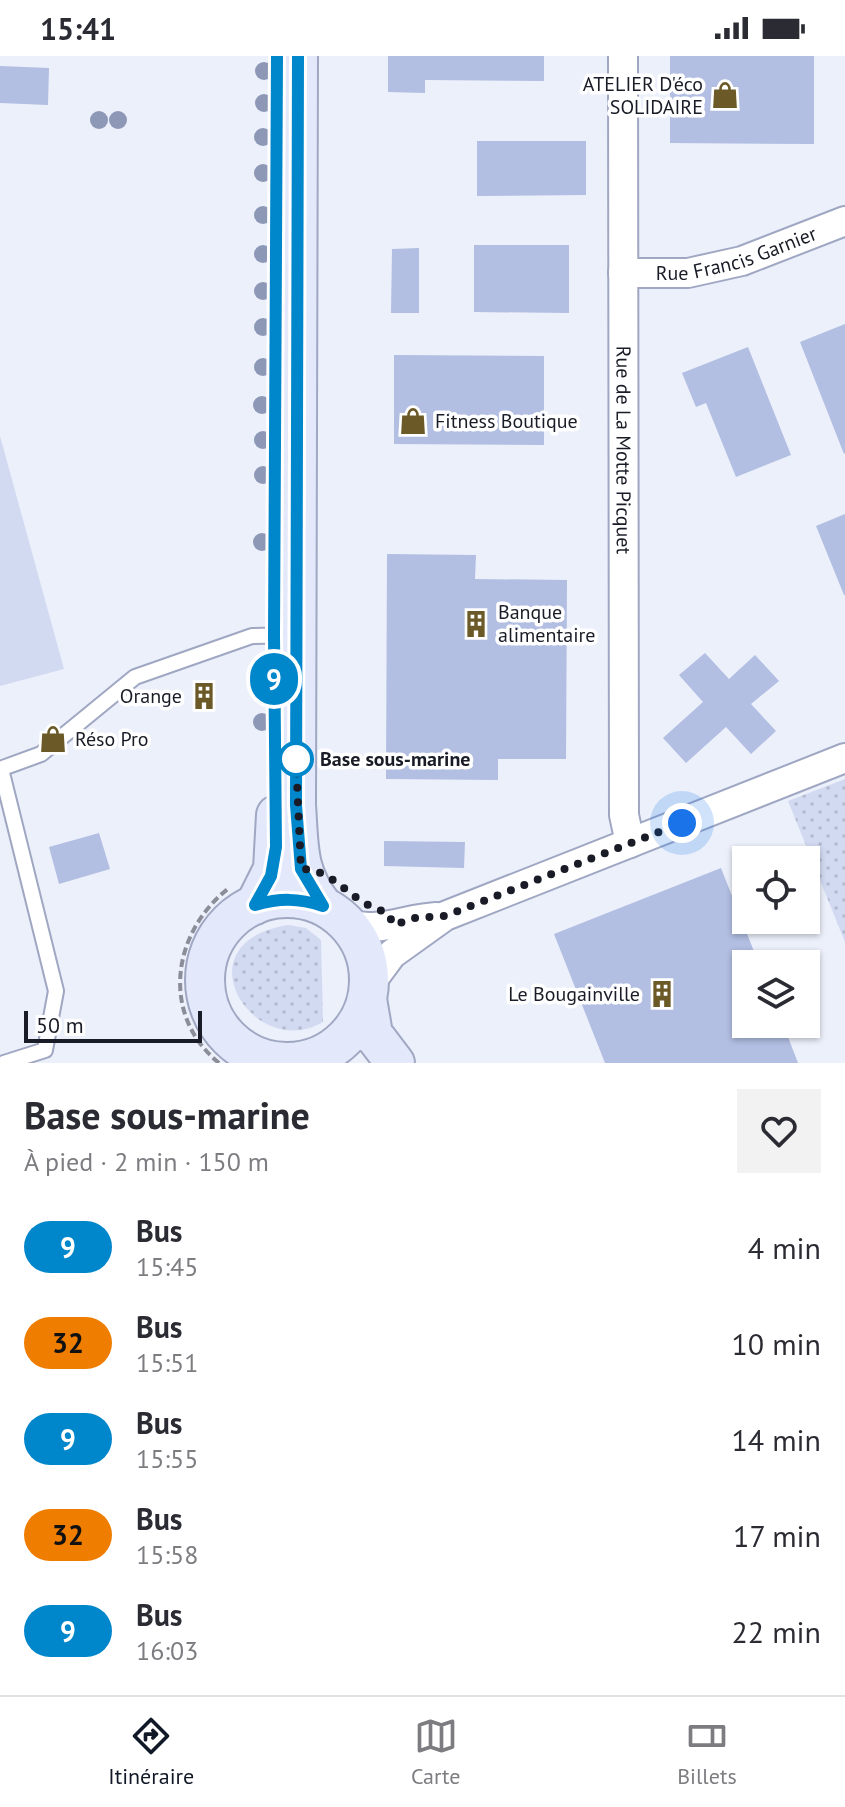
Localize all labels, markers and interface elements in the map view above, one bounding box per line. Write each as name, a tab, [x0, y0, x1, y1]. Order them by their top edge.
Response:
text: 15:41	[40, 9, 116, 48]
place label: ATELIER D'éco SOLIDAIRE	[583, 71, 703, 120]
shop icon: ATELIER D'éco SOLIDAIRE	[710, 80, 740, 110]
street label: Rue Francis Garnier	[656, 220, 820, 286]
street label: Rue de La Motte Picquet	[610, 346, 637, 555]
shop icon: Fitness Boutique	[398, 406, 428, 436]
place label: Fitness Boutique	[435, 408, 578, 434]
place label: Banque alimentaire	[498, 599, 595, 648]
building icon: Banque alimentaire	[461, 609, 491, 639]
line badge: 9	[248, 653, 300, 705]
text: 9	[266, 660, 282, 697]
building icon: Orange	[189, 681, 219, 711]
place label: Orange	[120, 683, 182, 709]
shop icon: Réso Pro	[38, 724, 68, 754]
place label: Réso Pro	[75, 726, 149, 752]
marker: Base sous-marine	[279, 742, 313, 776]
place label: Base sous-marine	[320, 746, 470, 772]
your location	[662, 803, 702, 843]
map controls	[732, 846, 820, 1038]
button: locate	[732, 846, 820, 934]
button: layers	[732, 950, 820, 1038]
building icon: Le Bougainville	[647, 979, 677, 1009]
place label: Le Bougainville	[508, 981, 640, 1007]
scale bar	[24, 1007, 202, 1043]
text: 50 m	[36, 1011, 84, 1039]
button: heart	[737, 1089, 821, 1173]
text: Base sous-marine	[24, 1090, 310, 1139]
text: À pied · 2 min · 150 m	[24, 1145, 269, 1178]
text: Bus	[136, 1211, 183, 1250]
text: 9	[60, 1228, 76, 1265]
text: 4 min	[748, 1228, 821, 1267]
text: 15:45	[136, 1250, 198, 1283]
text: Bus	[136, 1307, 183, 1346]
text: 32	[52, 1324, 84, 1361]
text: 10 min	[731, 1324, 821, 1363]
text: 15:51	[136, 1346, 198, 1379]
text: Bus	[136, 1403, 183, 1442]
text: 9	[60, 1420, 76, 1457]
text: 14 min	[731, 1420, 821, 1459]
text: 15:55	[136, 1442, 198, 1475]
text: Bus	[136, 1499, 183, 1538]
text: 32	[52, 1516, 84, 1553]
text: 17 min	[733, 1516, 821, 1555]
text: 15:58	[136, 1538, 198, 1571]
text: Bus	[136, 1595, 183, 1634]
text: 9	[60, 1612, 76, 1649]
text: 22 min	[731, 1612, 821, 1651]
text: 16:03	[136, 1634, 198, 1667]
tab: Itinéraire	[108, 1714, 194, 1790]
tab: Carte	[411, 1714, 461, 1790]
tab: Billets	[677, 1714, 737, 1790]

